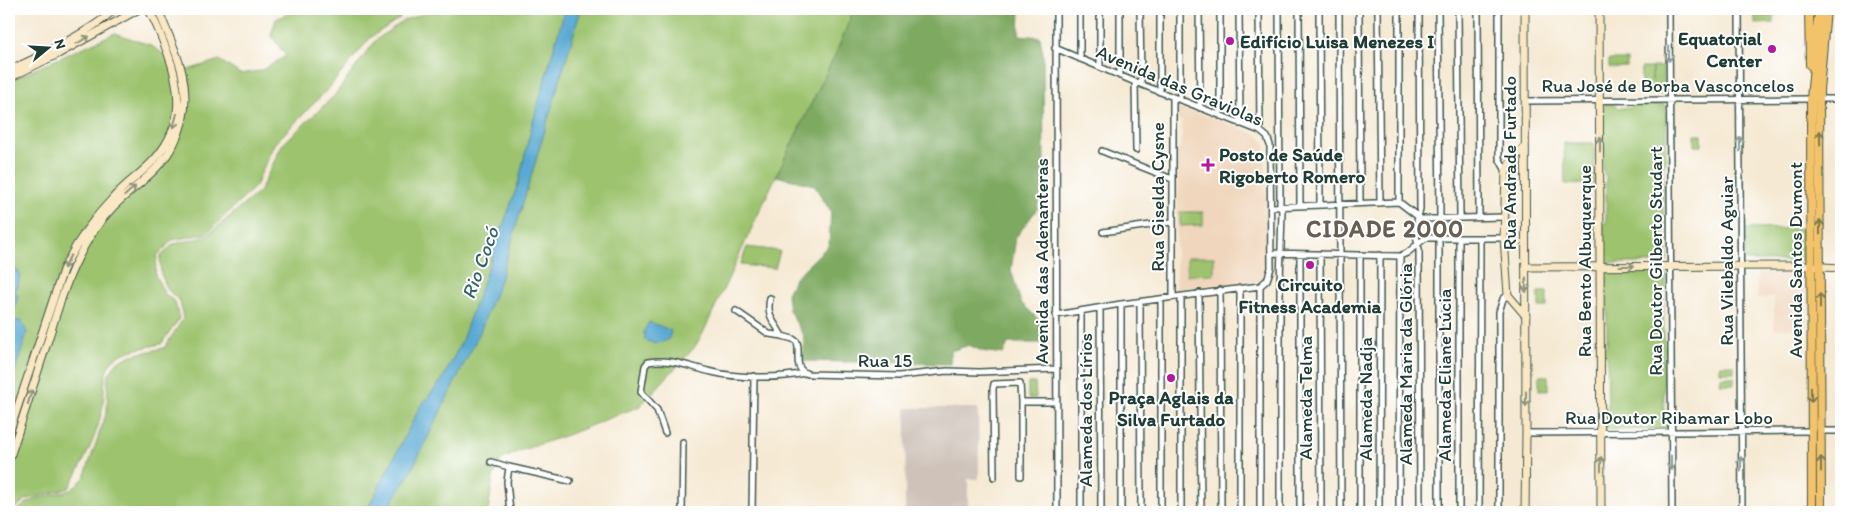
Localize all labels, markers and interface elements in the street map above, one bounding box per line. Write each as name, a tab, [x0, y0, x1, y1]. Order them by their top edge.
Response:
north arrow	[22, 22, 72, 72]
place label: Equatorial Center	[1678, 27, 1763, 72]
place label: Edifício Luisa Menezes I	[1240, 30, 1434, 53]
one-way arrow	[75, 34, 90, 44]
marker: Edifício Luisa Menezes I	[1224, 35, 1236, 47]
text: N	[50, 37, 69, 51]
street label: Avenida das Graviolas	[1093, 40, 1267, 131]
marker: Equatorial Center	[1766, 43, 1778, 55]
one-way arrow	[1664, 46, 1674, 62]
street label: Rua José de Borba Vasconcelos	[1541, 74, 1795, 97]
street label: Rua Andrade Furtado	[1498, 76, 1521, 250]
one-way arrow	[169, 113, 179, 129]
street label: Rua Giselda Cysne	[1146, 122, 1169, 272]
one-way arrow	[1815, 130, 1825, 146]
one-way arrow	[1595, 136, 1605, 152]
one-way arrow	[1735, 136, 1745, 152]
place label: Posto de Saúde Rigoberto Romero	[1219, 143, 1366, 188]
street label: Rua Doutor Gilberto Studart	[1644, 146, 1667, 376]
street label: Avenida das Adenanteras	[1030, 158, 1053, 364]
marker: Posto de Saúde Rigoberto Romero	[1201, 158, 1215, 172]
street label: Avenida Santos Dumont	[1784, 162, 1807, 358]
street label: Rua Bento Albuquerque	[1573, 165, 1596, 357]
street label: Rua Vilebaldo Aguiar	[1715, 176, 1738, 346]
one-way arrow	[124, 186, 137, 197]
district label: CIDADE 2000	[1306, 214, 1464, 243]
one-way arrow	[1815, 219, 1825, 236]
water label: Rio Cocó	[456, 223, 504, 302]
one-way arrow	[62, 255, 72, 270]
marker: Circuito Fitness Academia	[1304, 259, 1316, 271]
one-way arrow	[1618, 261, 1635, 271]
street label: Alameda Maria da Glória	[1394, 263, 1417, 465]
place label: Circuito Fitness Academia	[1239, 273, 1382, 318]
one-way arrow	[1521, 276, 1531, 293]
street label: Alameda Eliane Lúcia	[1433, 289, 1456, 461]
one-way arrow	[1815, 293, 1825, 310]
street label: Alameda dos Lírios	[1074, 333, 1097, 487]
street label: Alameda Telma	[1294, 336, 1317, 460]
street label: Alameda Nadja	[1354, 337, 1377, 461]
street label: Rua 15	[858, 349, 912, 372]
marker: Praça Aglais da Silva Furtado	[1165, 372, 1177, 384]
place label: Praça Aglais da Silva Furtado	[1109, 386, 1234, 431]
one-way arrow	[1806, 386, 1816, 402]
one-way arrow	[25, 389, 35, 405]
one-way arrow	[1521, 391, 1531, 407]
street label: Rua Doutor Ribamar Lobo	[1565, 406, 1773, 429]
one-way arrow	[1666, 455, 1676, 471]
one-way arrow	[1596, 456, 1605, 472]
one-way arrow	[1736, 456, 1746, 472]
one-way arrow	[1816, 456, 1826, 472]

